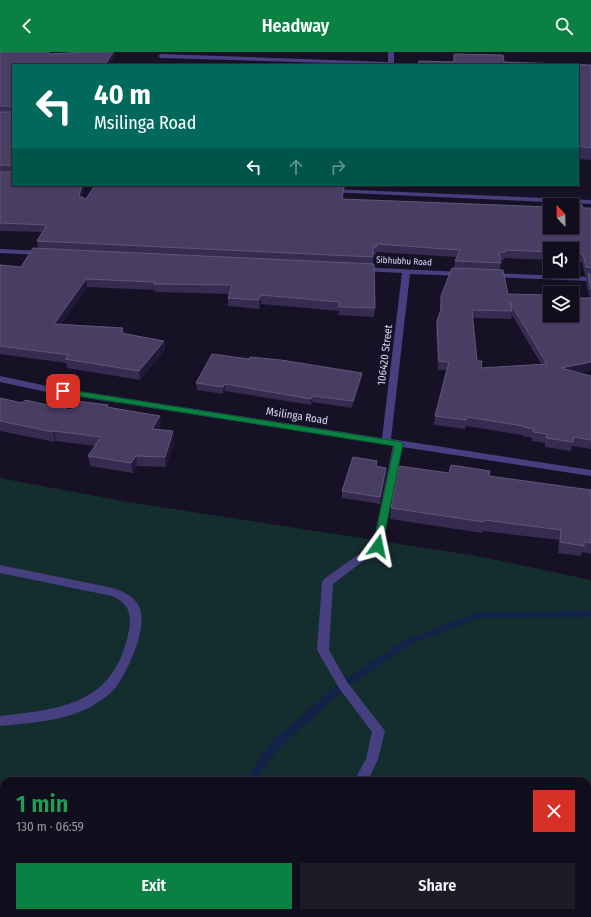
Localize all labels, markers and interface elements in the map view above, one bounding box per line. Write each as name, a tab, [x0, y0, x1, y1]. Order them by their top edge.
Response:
icon: back	[16, 15, 38, 37]
text: Headway	[262, 15, 329, 37]
icon: search	[553, 15, 575, 37]
text: 40 m	[94, 78, 151, 111]
icon: left	[28, 80, 80, 132]
text: Msilinga Road	[94, 112, 196, 134]
icon: left	[243, 156, 265, 178]
icon: ahead	[285, 156, 307, 178]
icon: right	[327, 156, 349, 178]
north arrow	[543, 198, 579, 234]
map controls	[543, 198, 579, 322]
button: sound	[543, 242, 579, 278]
street label: Sibhubhu Road	[376, 255, 432, 267]
button: layers	[543, 286, 579, 322]
street label: 106420 Street	[375, 324, 395, 386]
pin	[46, 374, 80, 408]
icon: arrive	[52, 380, 74, 402]
street label: Msilinga Road	[265, 405, 329, 427]
position arrow	[357, 525, 399, 567]
text: 1 min	[16, 790, 68, 818]
button: close	[533, 790, 575, 832]
text: 130 m · 06:59	[16, 819, 84, 834]
button: Exit	[16, 863, 292, 909]
button: Share	[300, 863, 575, 909]

